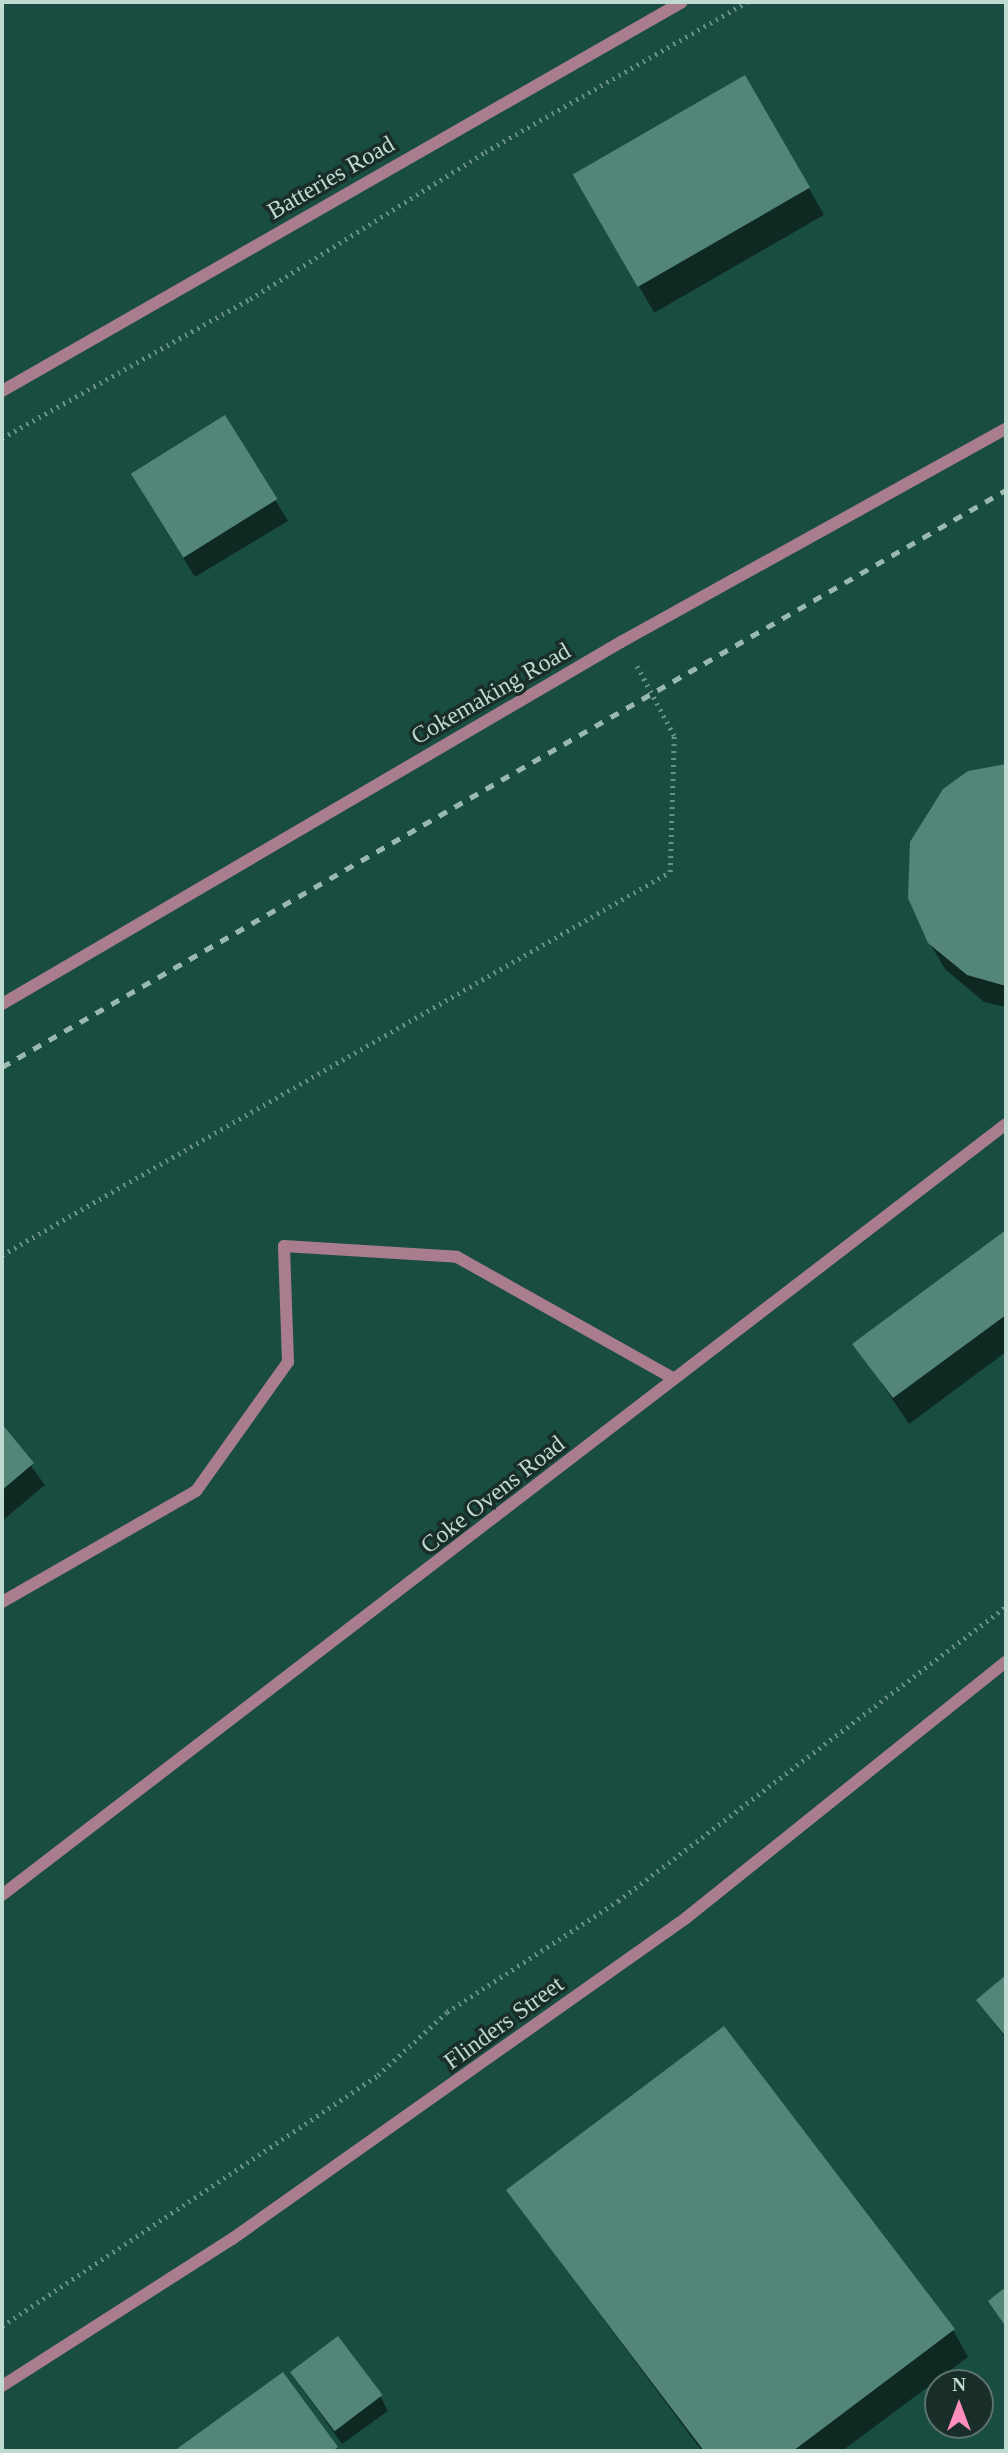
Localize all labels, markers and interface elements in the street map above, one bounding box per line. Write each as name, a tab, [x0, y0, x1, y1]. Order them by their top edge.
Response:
street label: Batteries Road	[262, 130, 400, 226]
street label: Cokemaking Road	[406, 637, 576, 751]
street label: Coke Ovens Road	[415, 1430, 571, 1560]
street label: Flinders Street	[439, 1970, 569, 2076]
north arrow	[924, 2369, 994, 2439]
text: N	[952, 2374, 966, 2395]

